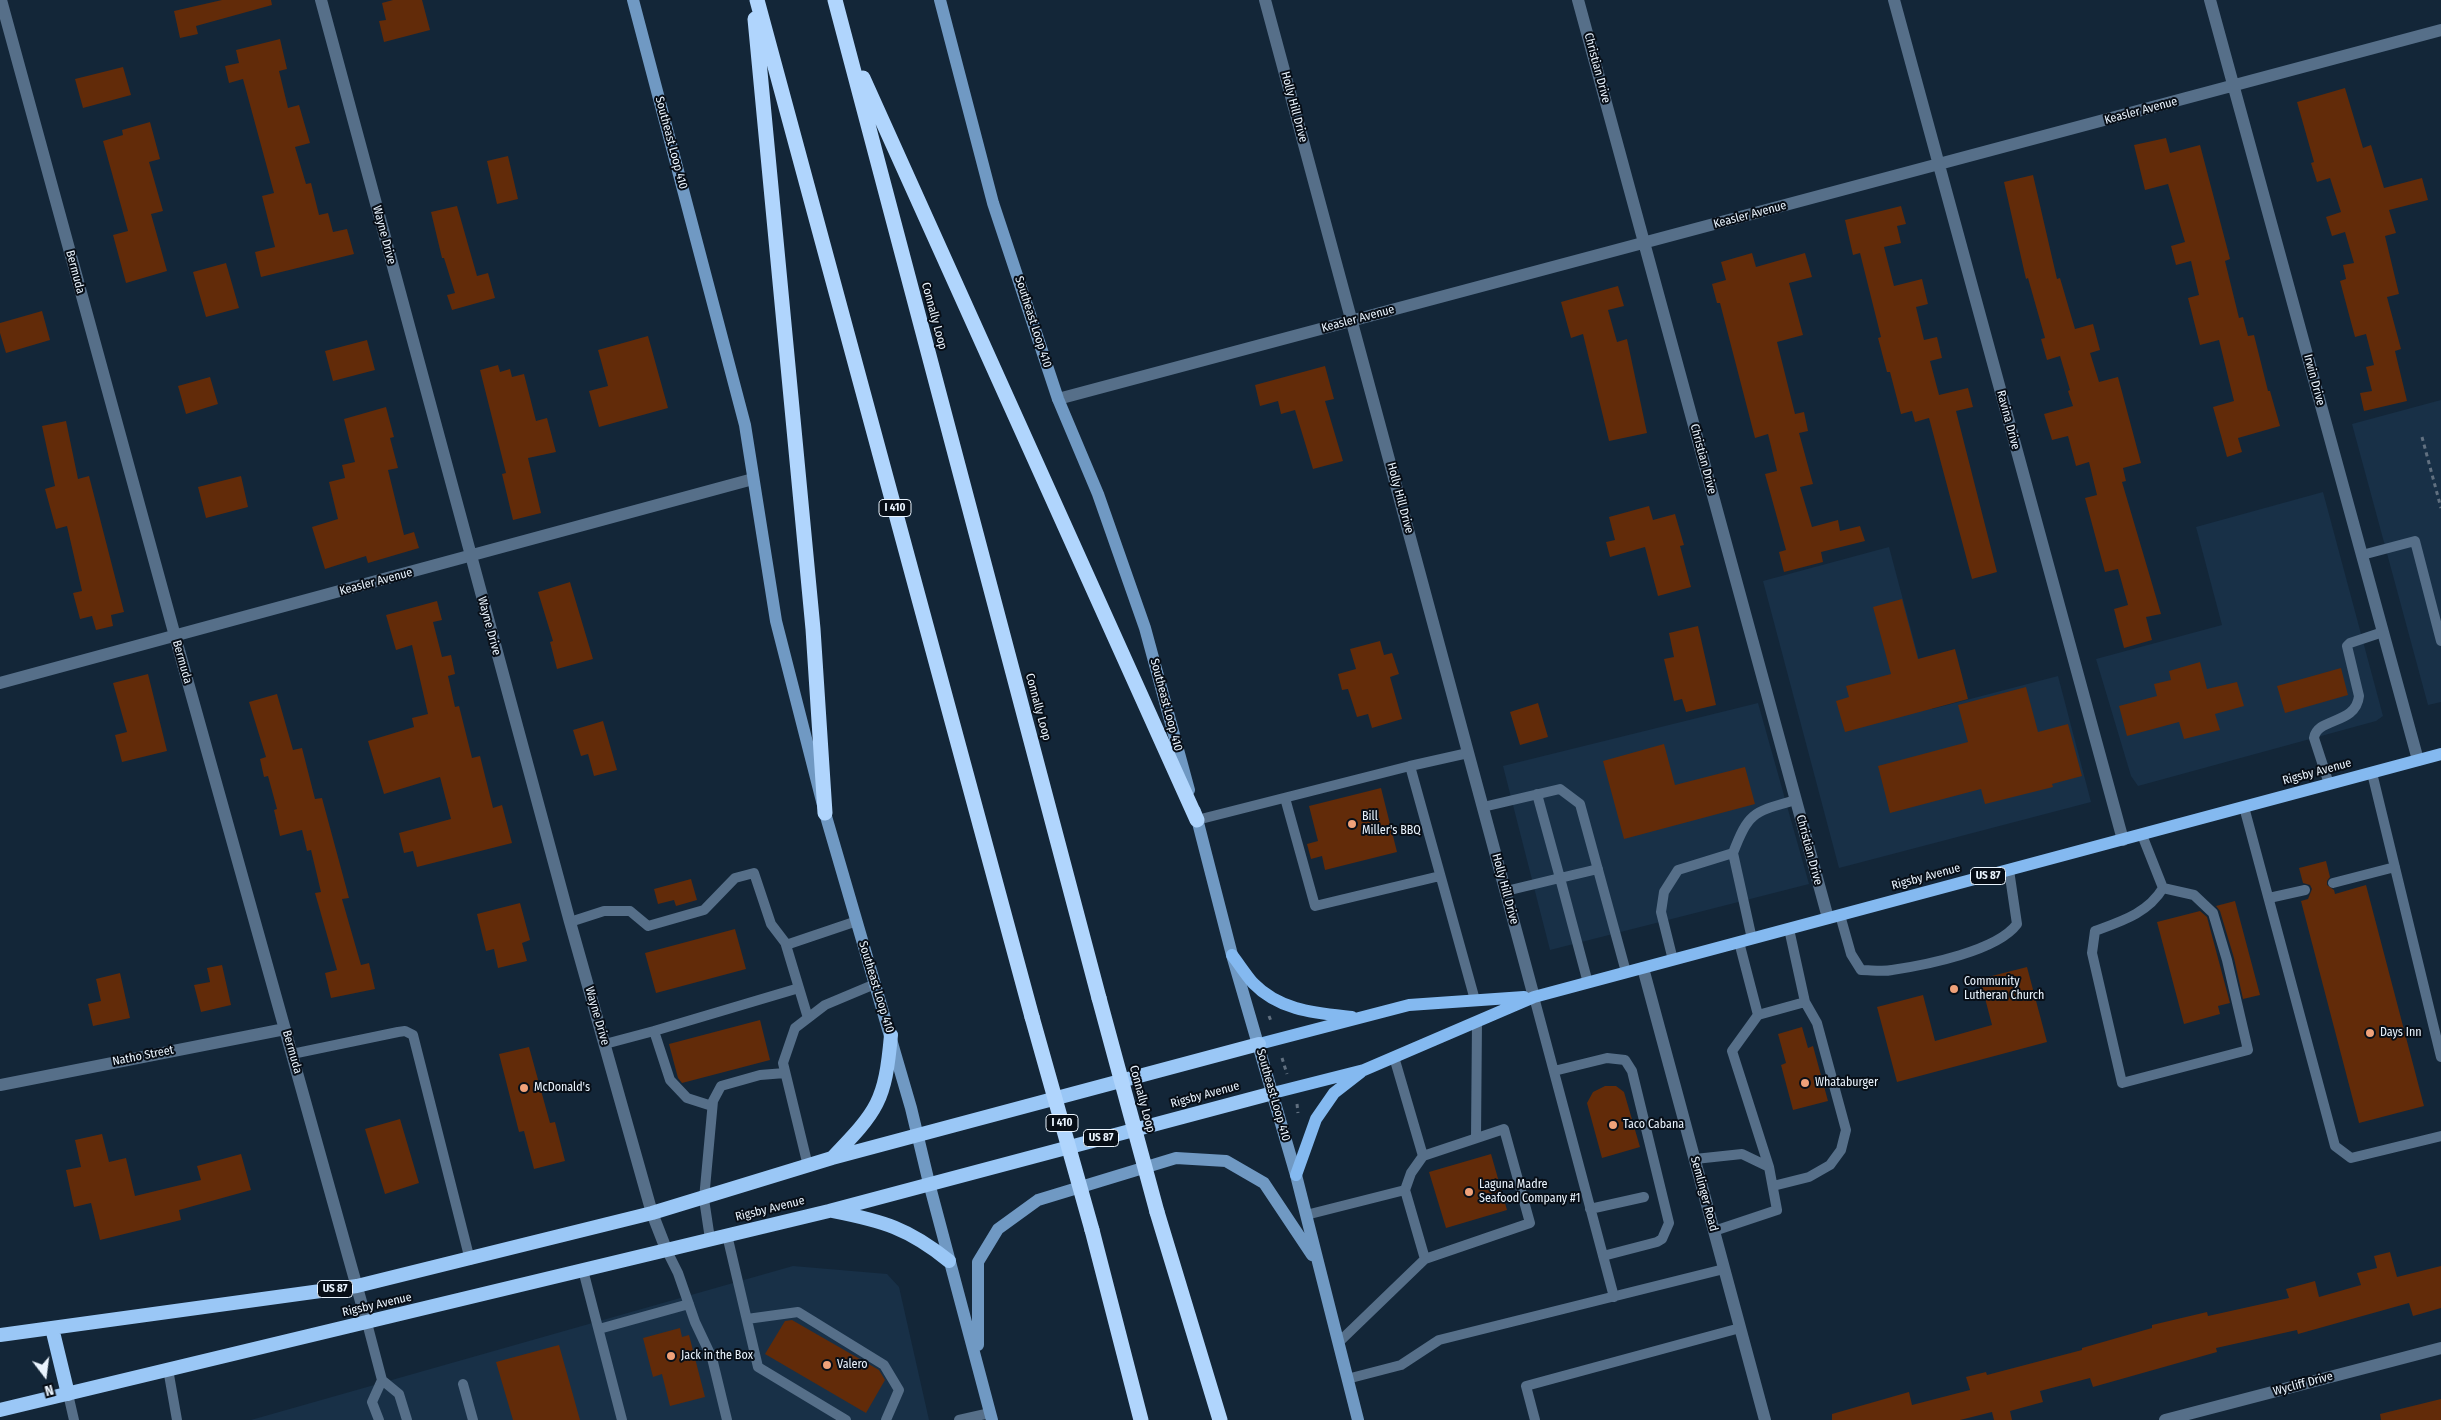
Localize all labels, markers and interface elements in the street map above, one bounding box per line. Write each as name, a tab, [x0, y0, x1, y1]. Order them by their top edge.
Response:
street label: Christian Drive	[1581, 31, 1613, 105]
street label: Holly Hill Drive	[1278, 70, 1310, 144]
street label: Keasler Avenue	[2103, 94, 2179, 128]
street label: Southeast Loop 410	[652, 95, 690, 191]
street label: Keasler Avenue	[1712, 198, 1788, 232]
street label: Wayne Drive	[369, 204, 399, 266]
street label: Bermuda	[62, 249, 88, 295]
street label: Southeast Loop 410	[1011, 274, 1055, 370]
street label: Connally Loop	[918, 281, 950, 351]
street label: Keasler Avenue	[1320, 302, 1396, 336]
street label: Irwin Drive	[2300, 353, 2328, 407]
street label: Ravina Drive	[1993, 389, 2023, 451]
street label: Christian Drive	[1687, 422, 1719, 496]
street label: Holly Hill Drive	[1384, 461, 1416, 535]
road number: I 410	[879, 499, 911, 516]
street label: Keasler Avenue	[338, 565, 414, 599]
street label: Wayne Drive	[474, 595, 504, 657]
street label: Bermuda	[169, 639, 195, 685]
street label: Southeast Loop 410	[1147, 657, 1185, 753]
street label: Connally Loop	[1022, 672, 1054, 742]
street label: Rigsby Avenue	[2281, 756, 2353, 788]
place label: Bill Miller's BBQ	[1362, 810, 1421, 838]
street label: Christian Drive	[1793, 813, 1825, 887]
marker: Bill Miller's BBQ	[1346, 818, 1358, 830]
street label: Holly Hill Drive	[1489, 852, 1521, 926]
street label: Rigsby Avenue	[1890, 861, 1962, 893]
road number: US 87	[1970, 868, 2006, 884]
street label: Southeast Loop 410	[855, 939, 897, 1035]
place label: Community Lutheran Church	[1964, 975, 2044, 1003]
marker: Community Lutheran Church	[1948, 983, 1960, 995]
street label: Wayne Drive	[582, 985, 612, 1047]
place label: Days Inn	[2380, 1026, 2422, 1040]
marker: Days Inn	[2364, 1027, 2376, 1039]
street label: Bermuda	[279, 1029, 305, 1075]
street label: Natho Street	[111, 1043, 175, 1069]
street label: Southeast Loop 410	[1253, 1047, 1293, 1143]
street label: Connally Loop	[1126, 1064, 1158, 1134]
place label: Whataburger	[1815, 1076, 1878, 1090]
marker: Whataburger	[1799, 1077, 1811, 1089]
street label: Rigsby Avenue	[1169, 1079, 1241, 1111]
place label: McDonald's	[534, 1081, 590, 1095]
marker: McDonald's	[518, 1082, 530, 1094]
road number: I 410	[1046, 1114, 1078, 1132]
place label: Taco Cabana	[1623, 1118, 1684, 1132]
marker: Taco Cabana	[1607, 1119, 1619, 1131]
road number: US 87	[1084, 1130, 1118, 1146]
street label: Semlinger Road	[1687, 1155, 1721, 1233]
place label: Laguna Madre Seafood Company #1	[1479, 1178, 1580, 1206]
marker: Laguna Madre Seafood Company #1	[1463, 1186, 1475, 1198]
street label: Rigsby Avenue	[734, 1193, 806, 1225]
road number: US 87	[318, 1280, 352, 1298]
street label: Rigsby Avenue	[341, 1290, 413, 1320]
place label: Jack in the Box	[681, 1349, 753, 1363]
north arrow	[20, 1350, 70, 1400]
marker: Jack in the Box	[665, 1350, 677, 1362]
place label: Valero	[837, 1358, 868, 1372]
marker: Valero	[821, 1359, 833, 1371]
street label: Wycliff Drive	[2272, 1369, 2334, 1399]
text: N	[43, 1381, 55, 1399]

